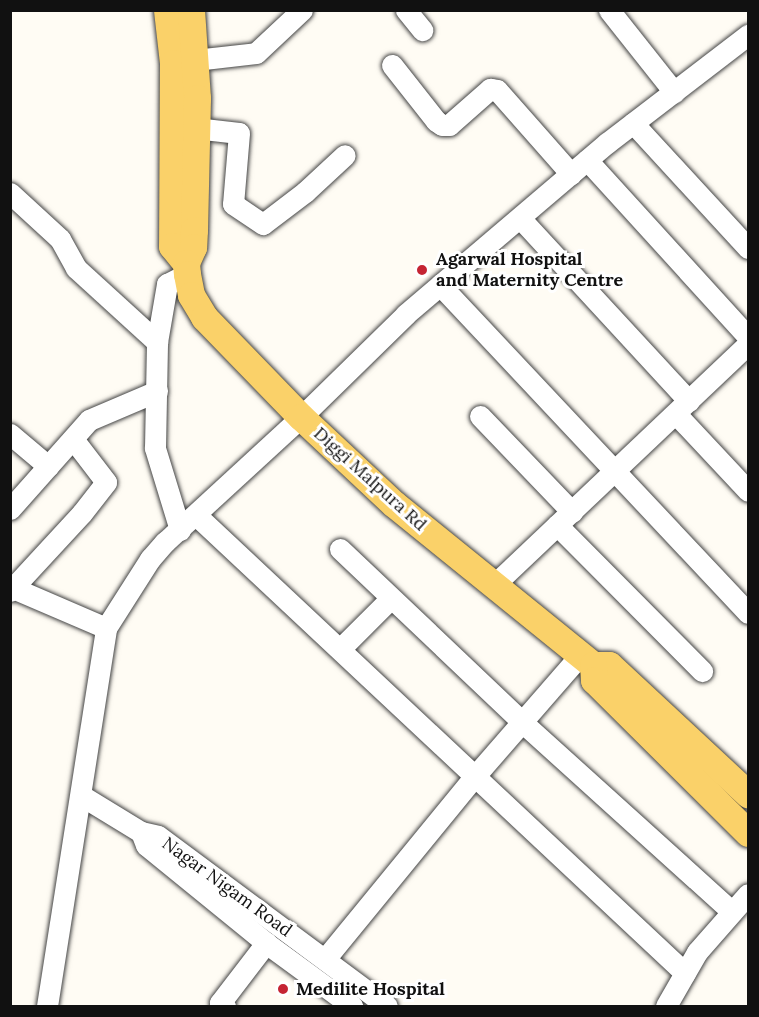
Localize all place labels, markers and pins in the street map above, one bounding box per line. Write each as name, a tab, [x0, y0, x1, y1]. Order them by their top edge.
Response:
place label: Agarwal Hospital and Maternity Centre	[436, 249, 623, 292]
marker: Agarwal Hospital and Maternity Centre	[413, 261, 431, 279]
place label: Medilite Hospital	[296, 978, 445, 1000]
marker: Medilite Hospital	[274, 980, 292, 998]

